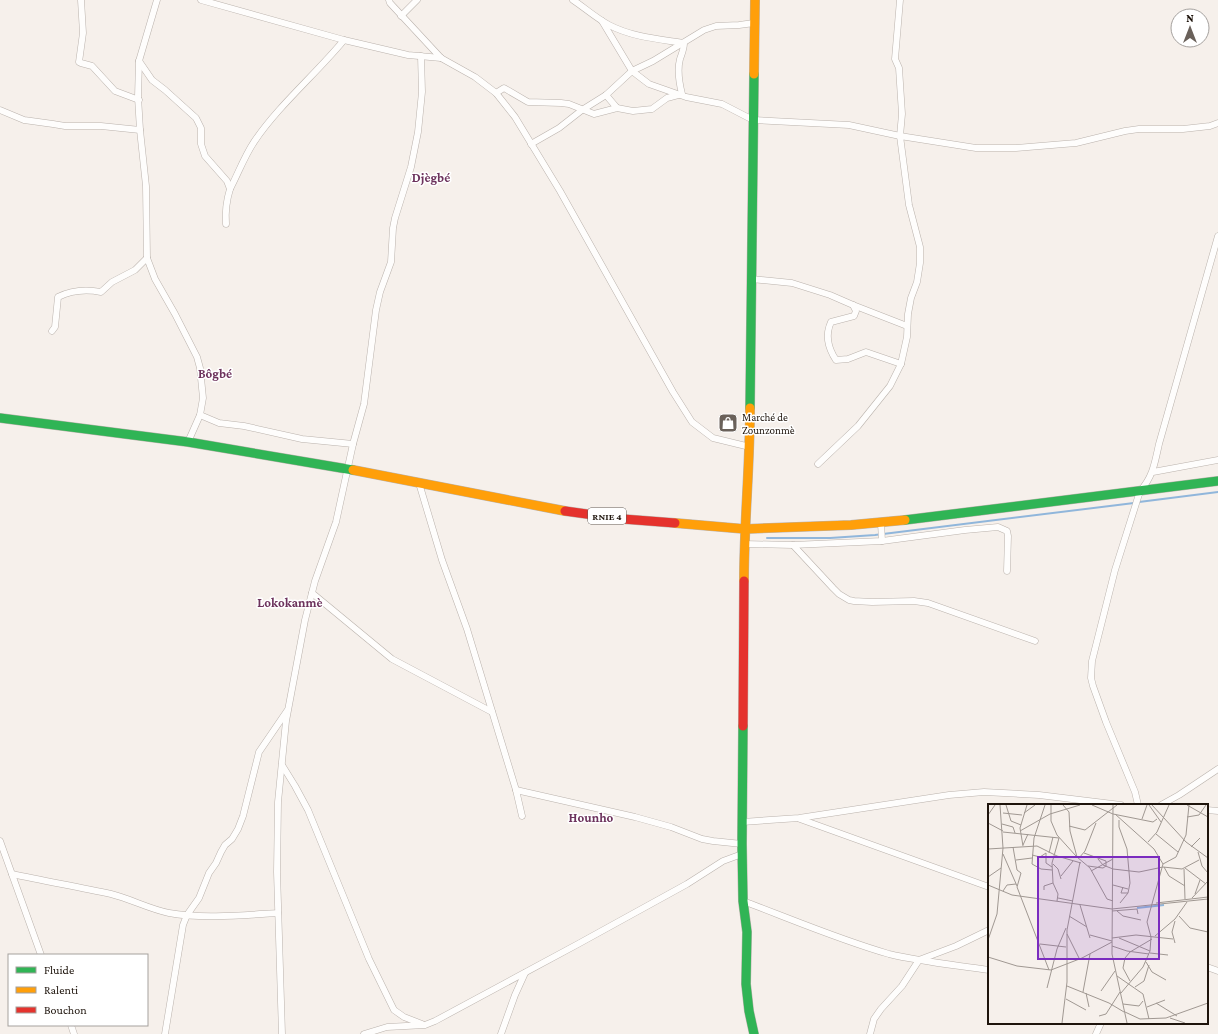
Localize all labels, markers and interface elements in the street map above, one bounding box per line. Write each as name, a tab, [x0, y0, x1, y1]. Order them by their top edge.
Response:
north arrow	[1170, 8, 1210, 48]
text: N	[1186, 12, 1194, 24]
district label: Djègbé	[412, 170, 450, 186]
district label: Bôgbé	[198, 366, 232, 381]
place label: Marché de Zounzonmè	[742, 411, 795, 436]
shop icon: Marché de Zounzonmè	[717, 412, 739, 434]
road number: RNIE 4	[588, 508, 626, 524]
district label: Lokokanmè	[257, 595, 323, 610]
inset map	[988, 804, 1208, 1024]
district label: Hounho	[569, 810, 614, 825]
legend	[8, 954, 148, 1026]
text: Fluide	[44, 963, 74, 977]
text: Ralenti	[44, 983, 78, 997]
text: Bouchon	[44, 1003, 87, 1017]

